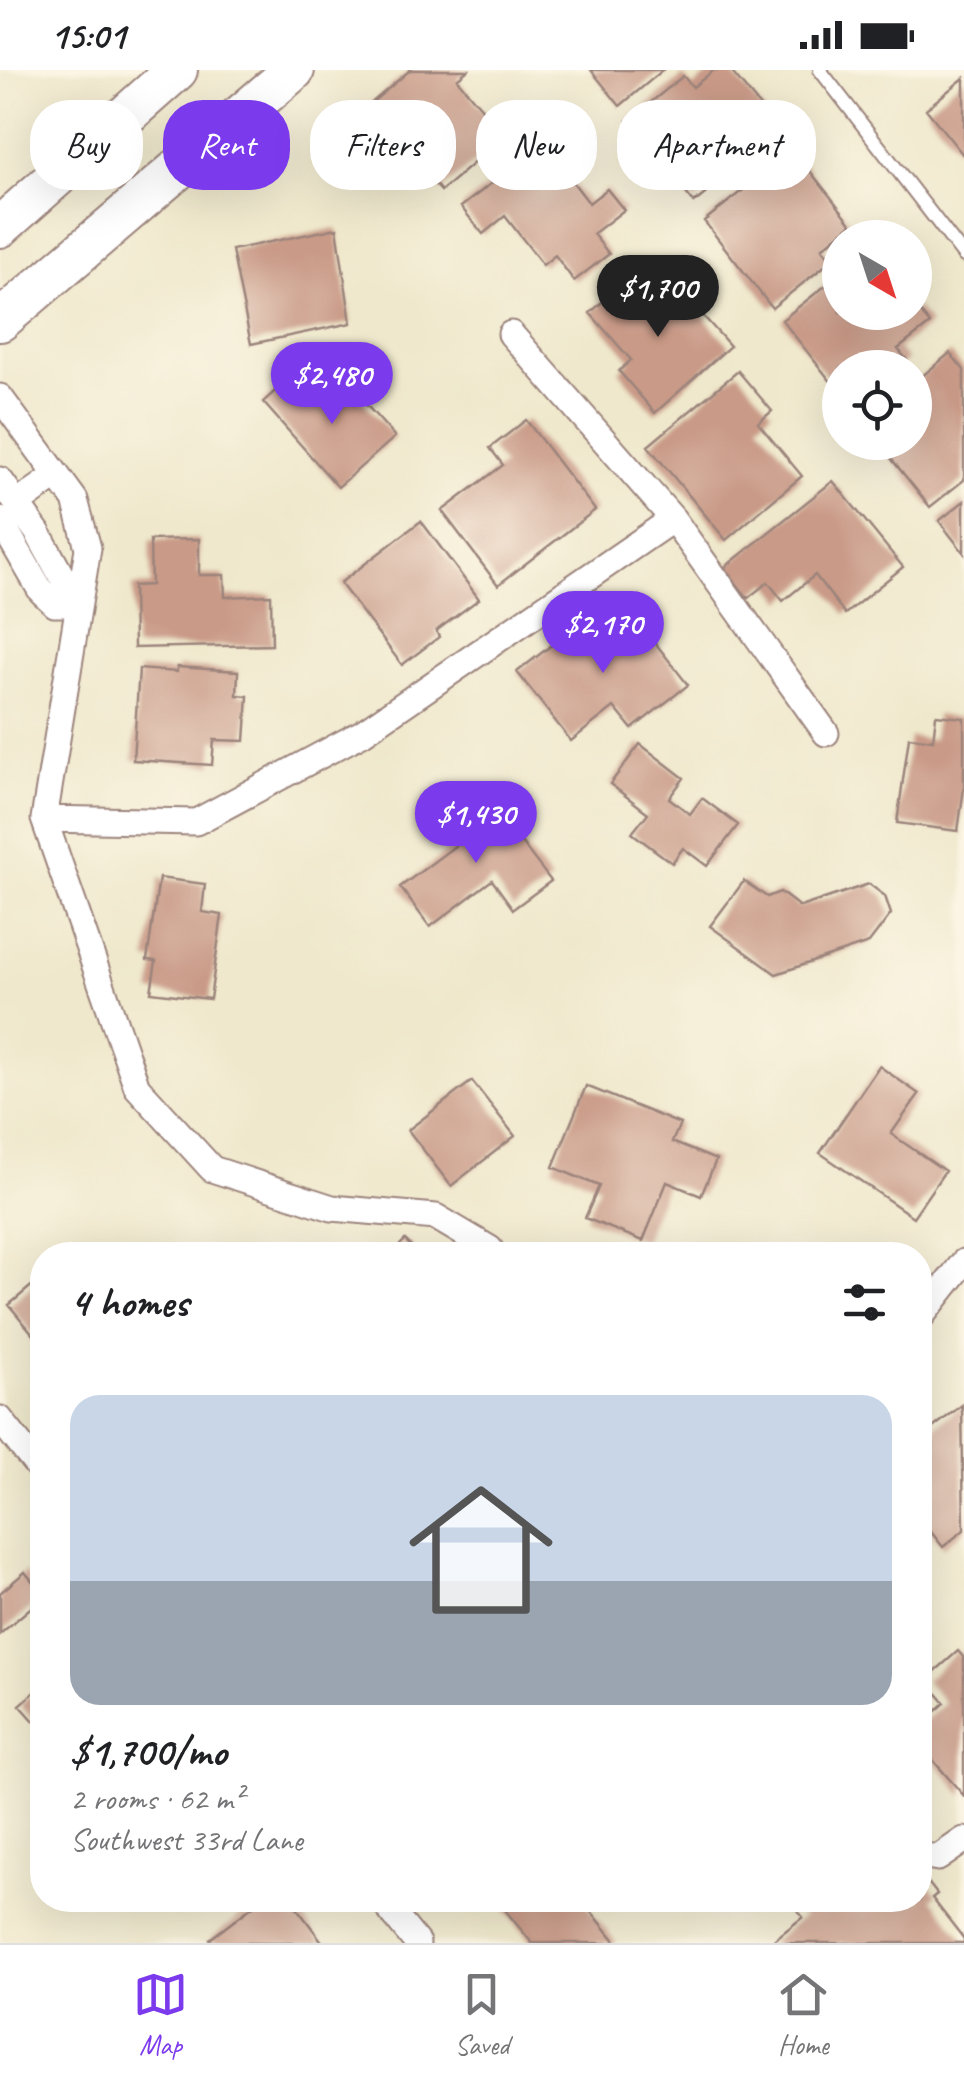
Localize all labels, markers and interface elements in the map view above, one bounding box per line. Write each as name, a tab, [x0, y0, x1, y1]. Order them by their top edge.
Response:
text: 15:01	[50, 12, 125, 59]
chip: Buy	[30, 100, 143, 190]
chip: Rent	[163, 100, 290, 190]
chip: Filters	[310, 100, 456, 190]
chip: New	[476, 100, 597, 190]
chip: Apartment	[617, 100, 816, 190]
north arrow	[822, 220, 932, 330]
map controls	[822, 220, 932, 460]
pin: $1,700	[577, 255, 739, 340]
text: $1,700	[619, 267, 697, 308]
pin: $2,480	[251, 342, 413, 427]
button: locate	[822, 350, 932, 460]
text: $2,480	[293, 354, 371, 395]
pin: $2,170	[522, 591, 684, 676]
text: $2,170	[564, 603, 642, 644]
pin: $1,430	[395, 781, 557, 866]
text: $1,430	[437, 793, 515, 834]
icon: filters	[837, 1275, 892, 1330]
text: 4 homes	[70, 1276, 189, 1329]
icon: home	[391, 1460, 571, 1640]
text: $1,700/mo	[70, 1725, 226, 1778]
text: 2 rooms · 62 m²	[70, 1778, 243, 1819]
text: Southwest 33rd Lane	[70, 1819, 303, 1860]
tab: Map	[133, 1967, 188, 2062]
tab: Saved	[454, 1967, 509, 2062]
tab: Home	[776, 1967, 831, 2062]

